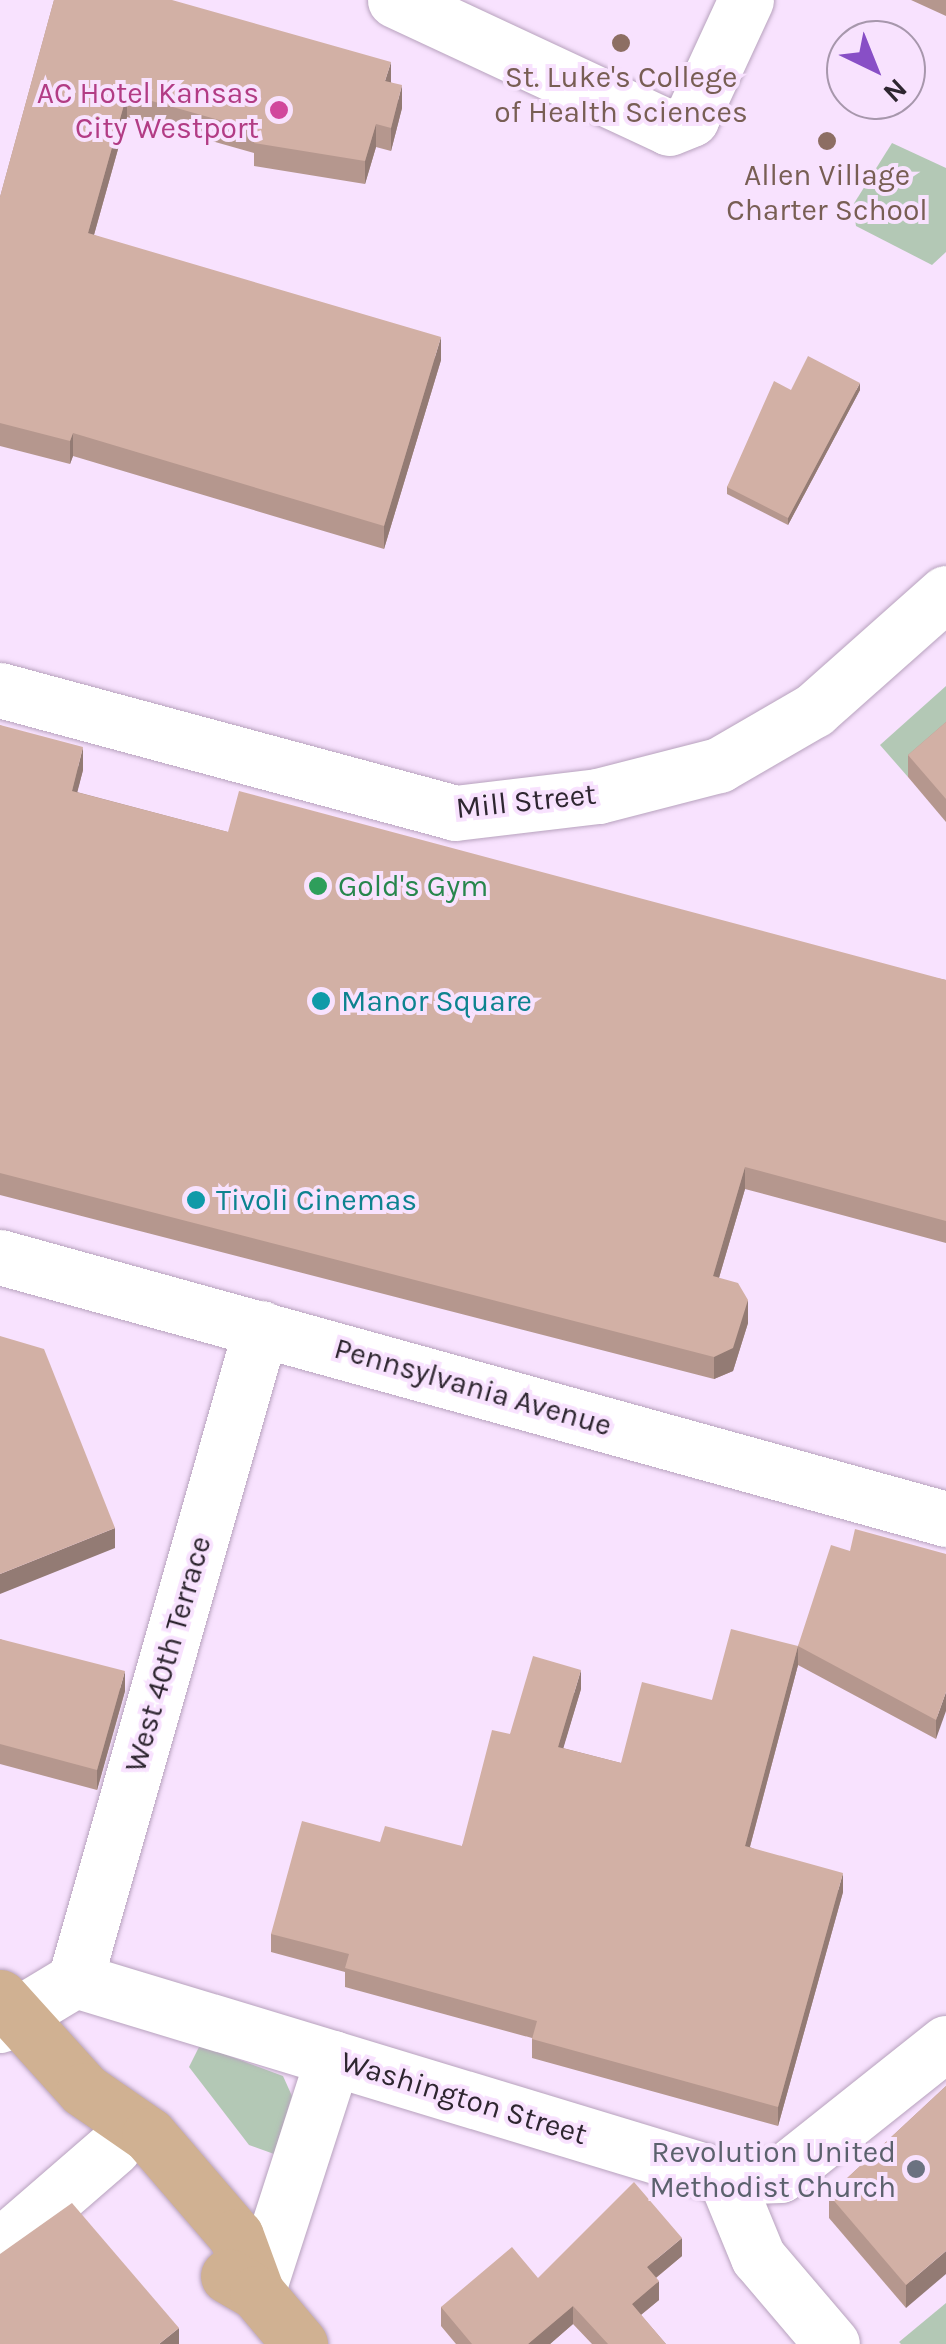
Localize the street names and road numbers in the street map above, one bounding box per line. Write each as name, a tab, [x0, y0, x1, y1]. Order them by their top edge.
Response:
street label: Mill Street	[454, 776, 598, 826]
street label: Pennsylvania Avenue	[330, 1330, 616, 1444]
street label: West 40th Terrace	[117, 1532, 219, 1776]
street label: Washington Street	[337, 2043, 591, 2153]

